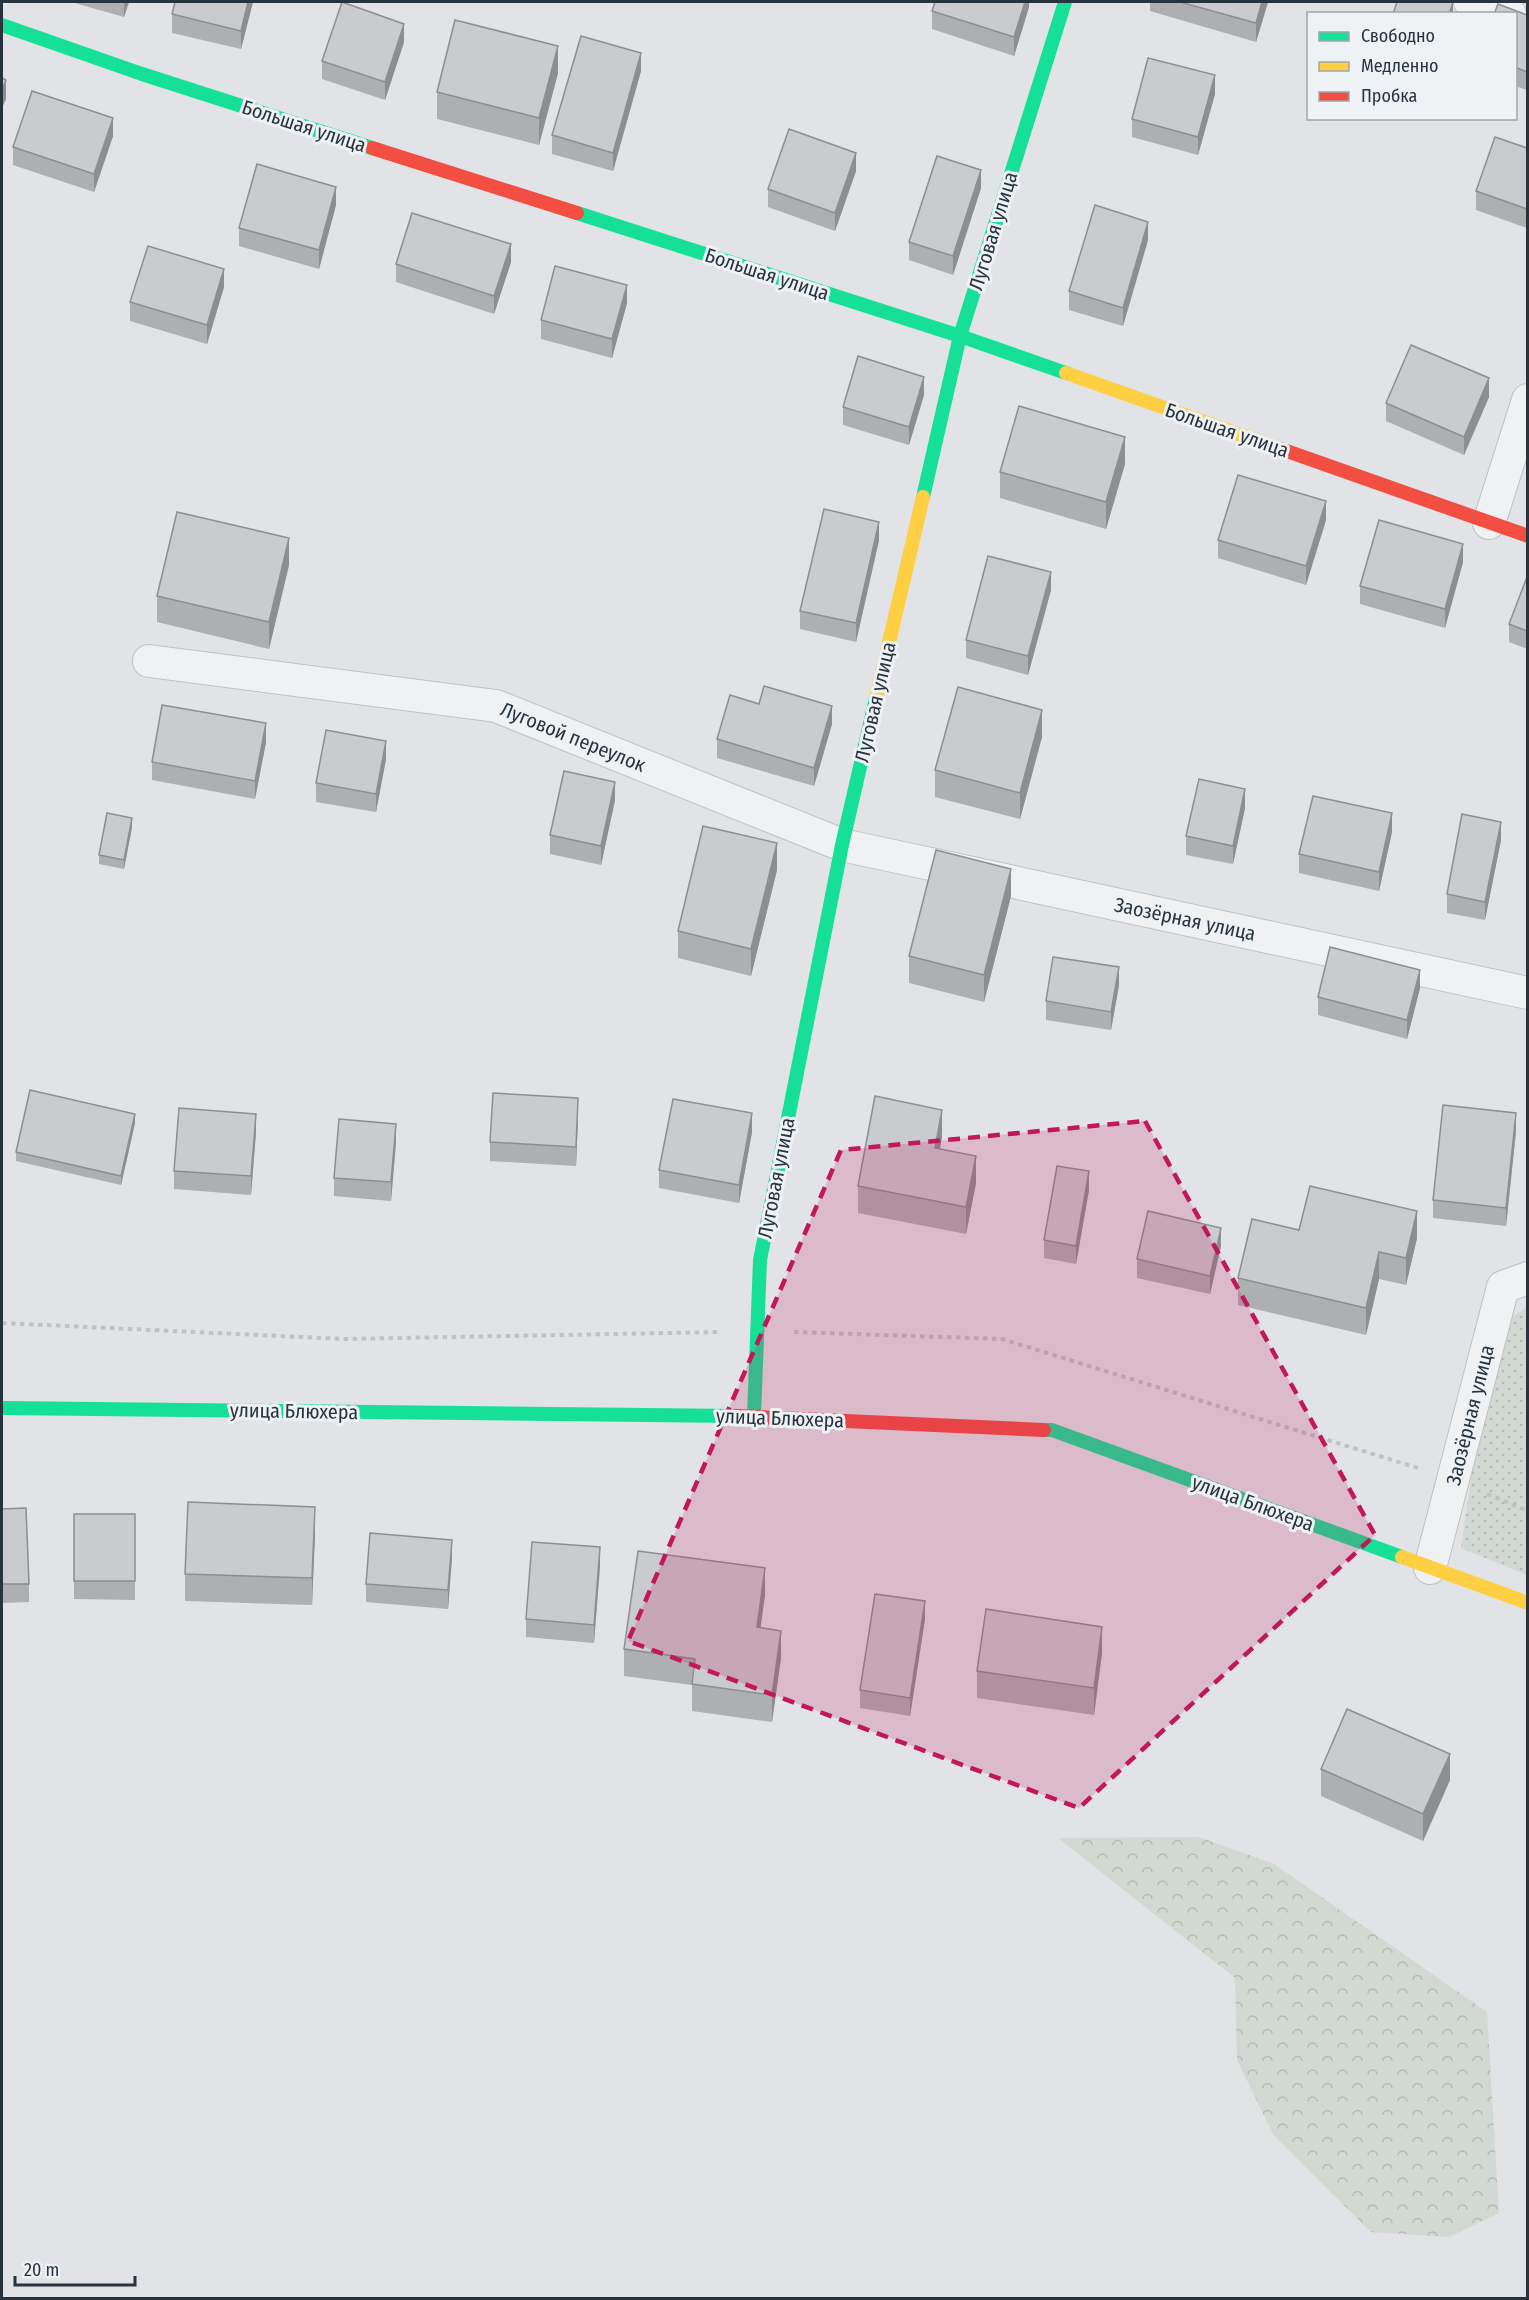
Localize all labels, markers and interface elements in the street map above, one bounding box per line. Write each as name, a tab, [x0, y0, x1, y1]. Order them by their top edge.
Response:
legend	[1307, 12, 1517, 120]
text: Свободно	[1361, 25, 1435, 47]
text: Медленно	[1361, 55, 1439, 77]
text: Пробка	[1361, 85, 1417, 107]
street label: Большая улица	[239, 95, 369, 157]
street label: Луговая улица	[964, 169, 1022, 293]
street label: Большая улица	[702, 243, 832, 305]
street label: Большая улица	[1162, 398, 1292, 462]
street label: Луговая улица	[849, 639, 901, 765]
street label: Луговой переулок	[497, 697, 650, 777]
street label: Заозёрная улица	[1112, 892, 1258, 946]
street label: Луговая улица	[753, 1115, 799, 1241]
street label: Заозёрная улица	[1441, 1342, 1499, 1488]
street label: улица Блюхера	[230, 1398, 358, 1424]
street label: улица Блюхера	[716, 1404, 844, 1432]
street label: улица Блюхера	[1189, 1470, 1317, 1536]
scale bar	[15, 2249, 135, 2287]
text: 20 m	[24, 2259, 59, 2281]

